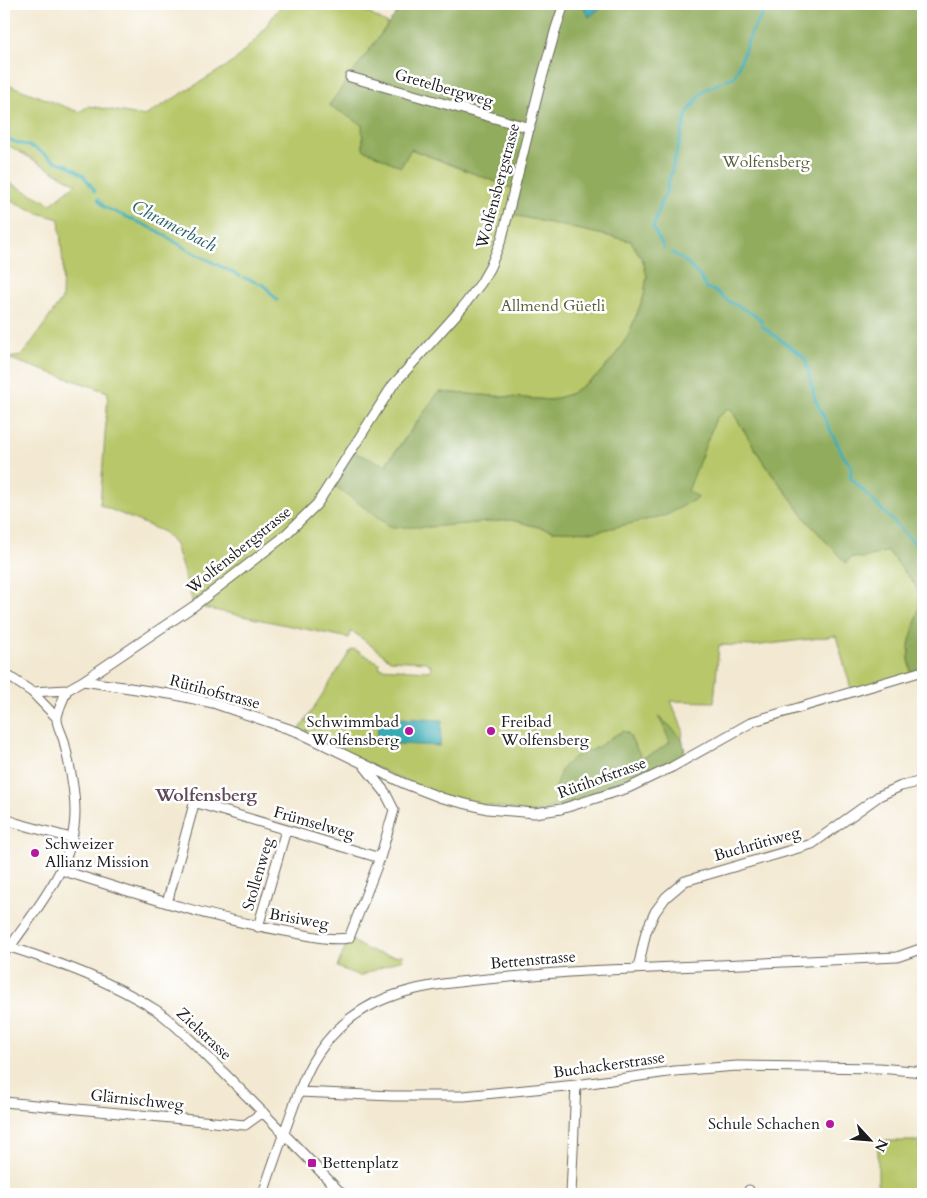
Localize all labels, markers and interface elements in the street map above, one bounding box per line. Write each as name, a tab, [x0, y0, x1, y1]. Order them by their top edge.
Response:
street label: Gretelbergweg	[392, 63, 496, 113]
street label: Wolfensbergstrasse	[470, 121, 525, 252]
park label: Wolfensberg	[721, 151, 810, 173]
water label: Chramerbach	[127, 194, 221, 258]
park label: Allmend Güetli	[501, 295, 606, 317]
street label: Wolfensbergstrasse	[181, 501, 296, 600]
street label: Rütihofstrasse	[167, 669, 263, 715]
place label: Schwimmbad Wolfensberg	[307, 711, 399, 751]
place label: Freibad Wolfensberg	[500, 711, 589, 751]
marker: Schwimmbad Wolfensberg	[403, 725, 415, 737]
marker: Freibad Wolfensberg	[485, 725, 497, 737]
street label: Rütihofstrasse	[555, 752, 649, 804]
district label: Wolfensberg	[154, 783, 257, 808]
street label: Frümselweg	[271, 801, 357, 845]
street label: Buchrütiweg	[711, 821, 803, 867]
place label: Schweizer Allianz Mission	[45, 833, 149, 873]
street label: Stollenweg	[237, 835, 279, 913]
marker: Schweizer Allianz Mission	[29, 847, 41, 859]
street label: Brisiweg	[267, 903, 331, 935]
street label: Bettenstrasse	[489, 945, 577, 975]
street label: Zielstrasse	[171, 1003, 237, 1065]
street label: Buchackerstrasse	[552, 1046, 666, 1084]
street label: Glärnischweg	[89, 1084, 185, 1116]
place label: Schule Schachen	[708, 1113, 820, 1135]
north arrow	[844, 1116, 894, 1166]
marker: Schule Schachen	[824, 1118, 836, 1130]
text: N	[870, 1136, 892, 1155]
place label: Bettenplatz	[322, 1152, 398, 1174]
marker: Bettenplatz	[306, 1157, 318, 1169]

